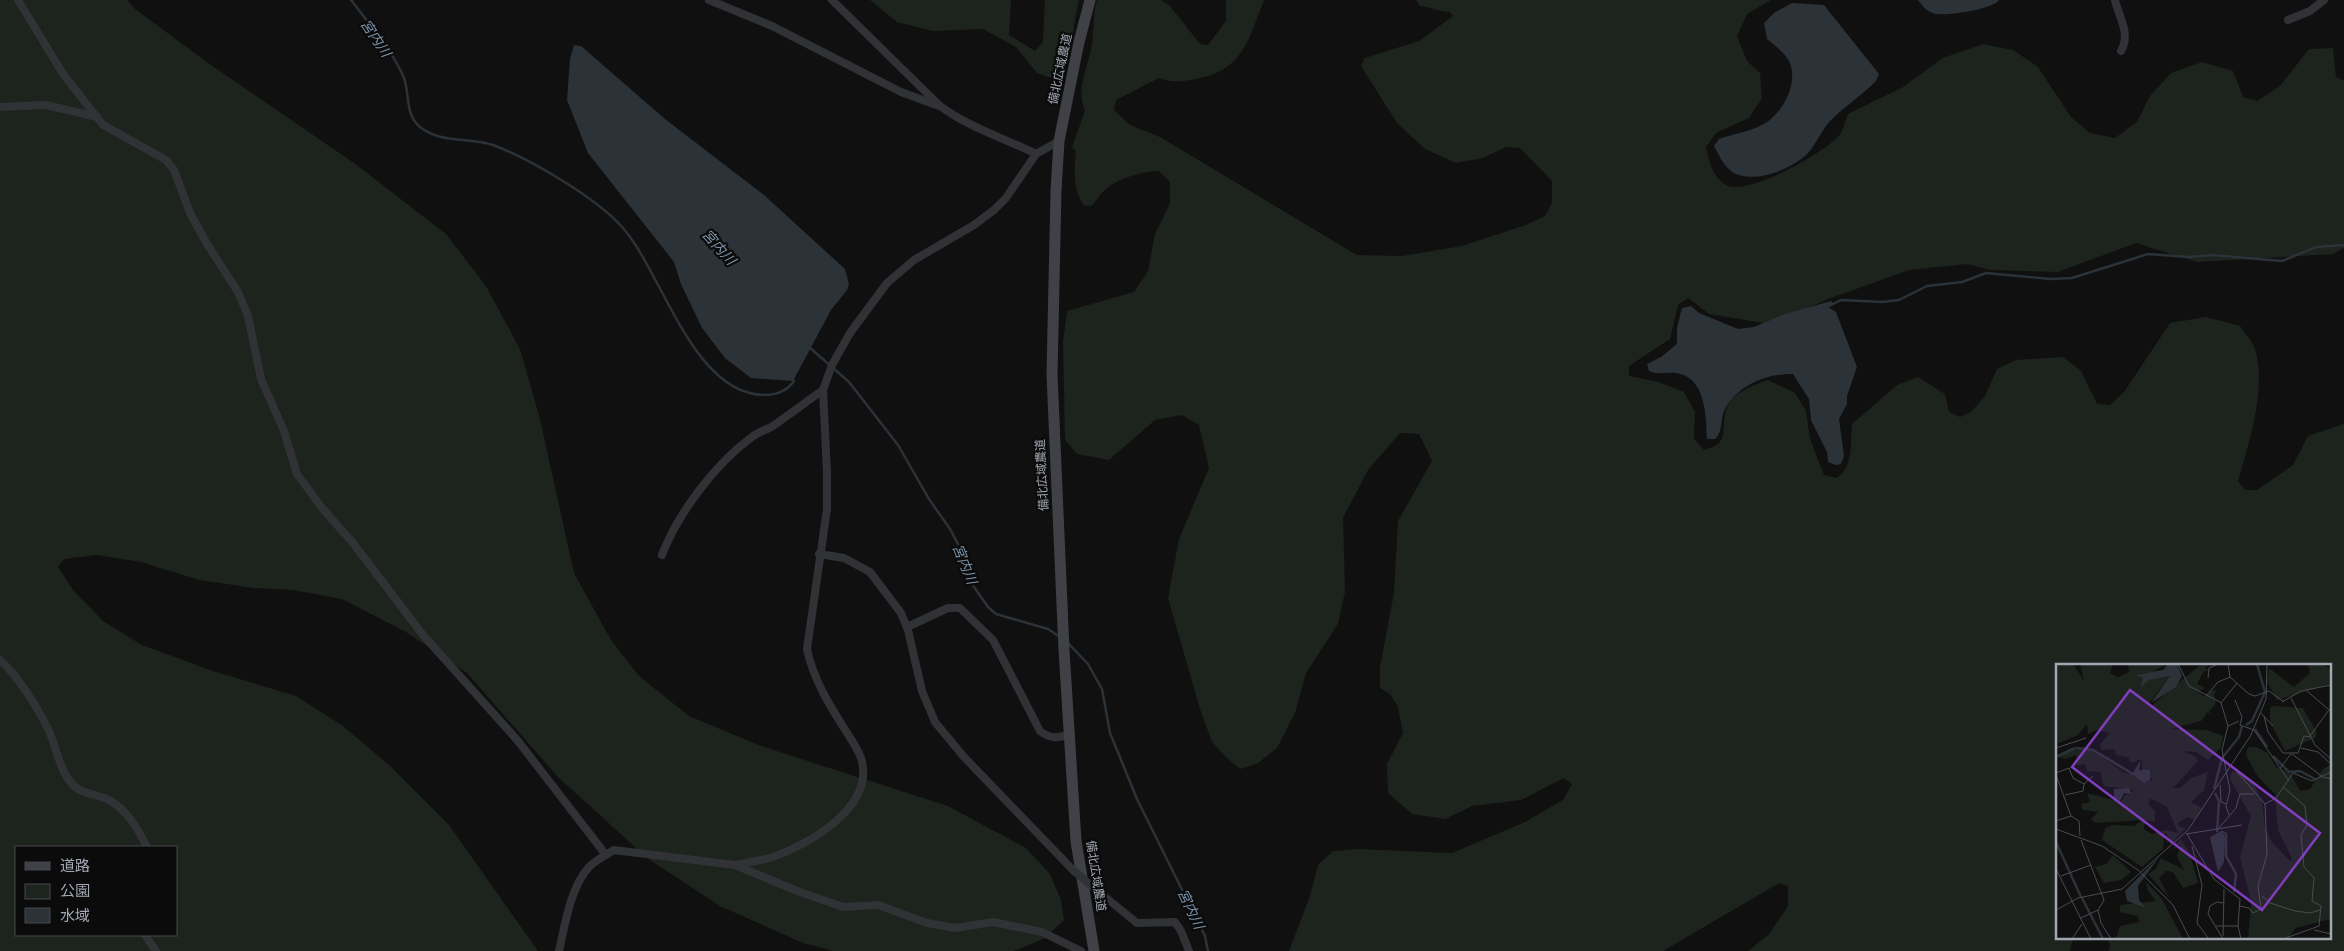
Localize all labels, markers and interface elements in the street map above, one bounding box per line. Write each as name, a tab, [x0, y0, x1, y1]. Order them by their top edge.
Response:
water label: 宮内川	[358, 16, 395, 62]
street label: 備北広域農道	[1046, 32, 1074, 106]
water label: 宮内川	[699, 226, 740, 269]
street label: 備北広域農道	[1033, 439, 1051, 511]
water label: 宮内川	[950, 542, 981, 588]
inset map	[2056, 664, 2332, 938]
street label: 備北広域農道	[1083, 839, 1109, 913]
legend	[15, 846, 178, 936]
text: 道路	[60, 857, 90, 874]
text: 公園	[60, 882, 90, 899]
water label: 宮内川	[1175, 887, 1208, 933]
text: 水域	[60, 907, 90, 924]

